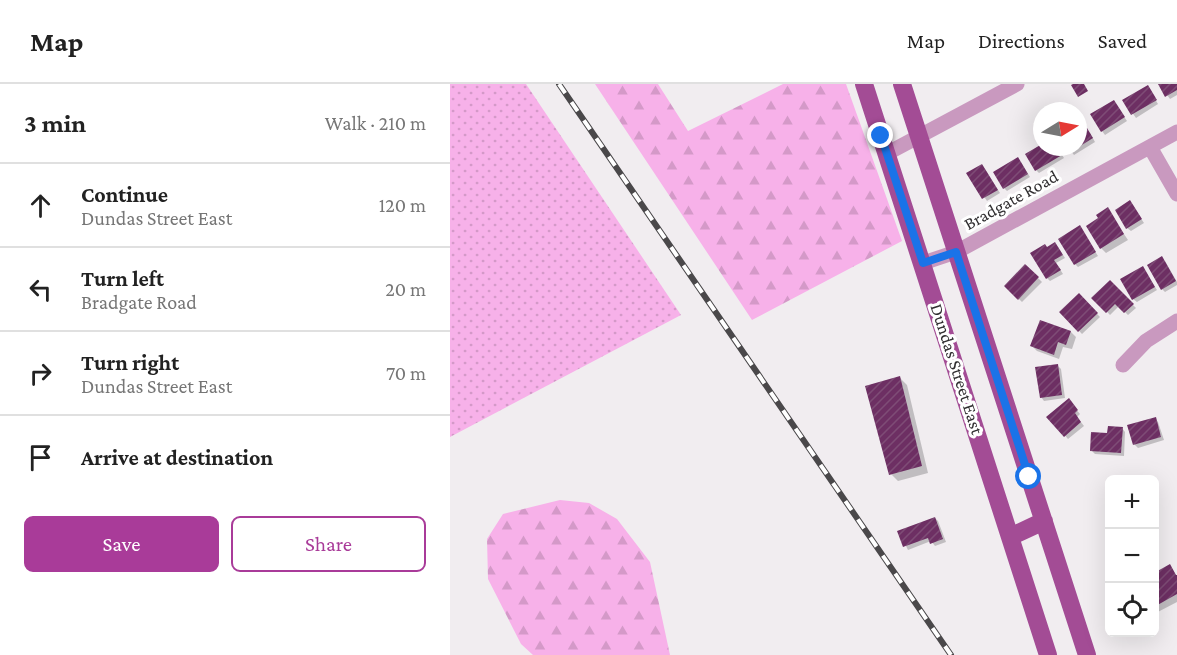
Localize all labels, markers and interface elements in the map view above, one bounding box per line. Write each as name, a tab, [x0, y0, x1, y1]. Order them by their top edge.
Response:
text: Map	[30, 26, 83, 57]
text: Map	[907, 29, 945, 53]
text: Directions	[978, 29, 1065, 53]
text: Saved	[1098, 29, 1147, 53]
north arrow	[1033, 102, 1087, 156]
text: 3 min	[24, 109, 86, 138]
text: Walk · 210 m	[325, 112, 426, 134]
route end	[867, 122, 893, 148]
street label: Bradgate Road	[961, 166, 1062, 234]
text: Continue	[81, 182, 168, 207]
icon: ahead	[24, 189, 57, 222]
text: 120 m	[379, 194, 426, 216]
text: Dundas Street East	[81, 207, 232, 229]
text: Turn left	[81, 266, 164, 291]
icon: left	[24, 273, 57, 306]
text: 20 m	[385, 278, 426, 300]
text: Bradgate Road	[81, 291, 197, 313]
street label: Dundas Street East	[926, 301, 988, 438]
text: Turn right	[81, 350, 179, 375]
icon: right	[24, 357, 57, 390]
text: 70 m	[386, 362, 426, 384]
text: Dundas Street East	[81, 375, 232, 397]
icon: arrive	[24, 441, 57, 474]
text: Arrive at destination	[81, 445, 273, 470]
route start	[1015, 463, 1041, 489]
map controls	[1105, 475, 1159, 637]
button: +	[1105, 475, 1159, 529]
button: Save	[24, 516, 219, 572]
button: Share	[231, 516, 426, 572]
button: −	[1105, 529, 1159, 583]
button: locate	[1105, 583, 1159, 637]

